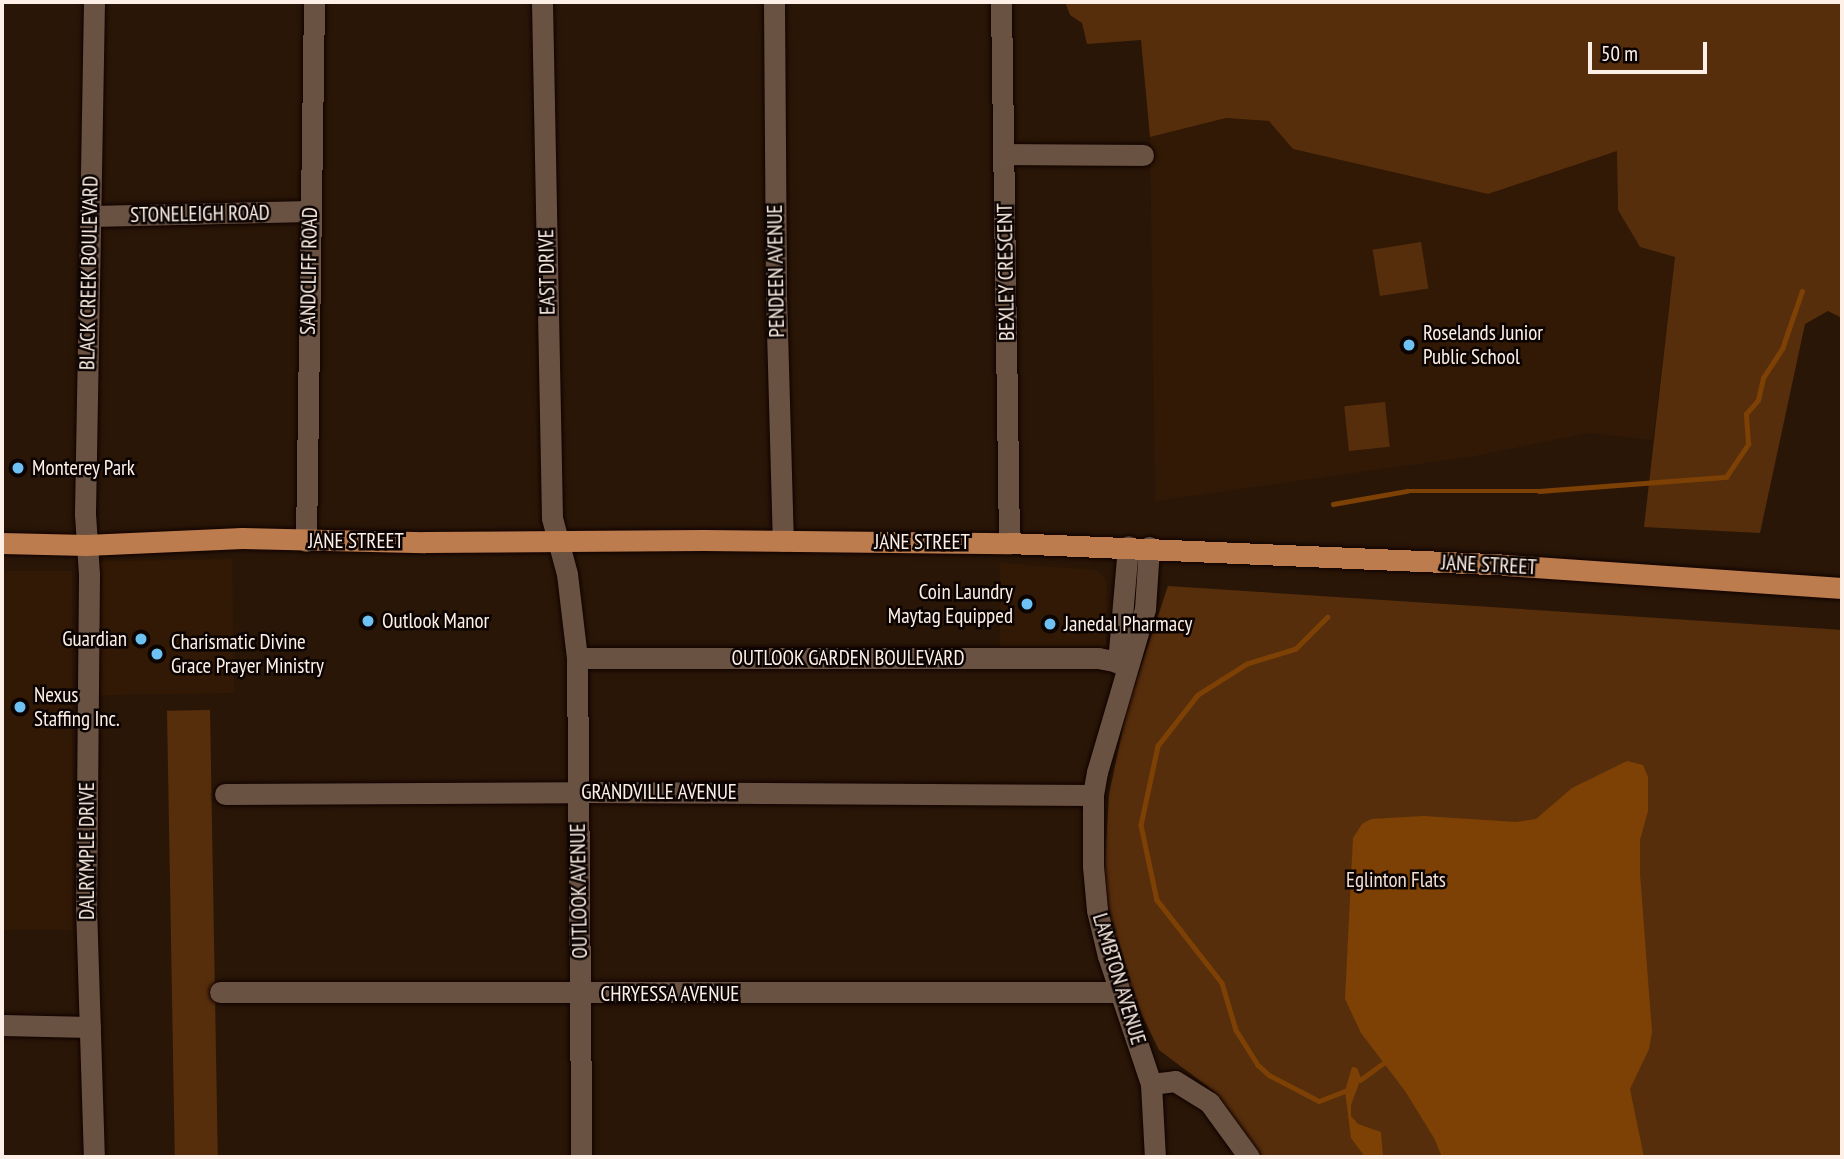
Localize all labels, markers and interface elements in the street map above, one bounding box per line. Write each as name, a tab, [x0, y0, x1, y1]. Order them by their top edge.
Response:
scale bar	[1592, 28, 1711, 72]
text: 50 m	[1601, 40, 1638, 67]
street label: BLACK CREEK BOULEVARD	[75, 175, 103, 371]
street label: STONELEIGH ROAD	[130, 200, 270, 228]
street label: BEXLEY CRESCENT	[992, 203, 1020, 341]
street label: PENDEEN AVENUE	[762, 204, 790, 338]
street label: SANDCLIFF ROAD	[295, 207, 323, 335]
street label: EAST DRIVE	[534, 229, 560, 315]
place label: Roselands Junior Public School	[1423, 320, 1543, 370]
marker: Roselands Junior Public School	[1401, 337, 1417, 353]
place label: Monterey Park	[32, 455, 136, 481]
marker: Monterey Park	[10, 460, 26, 476]
street label: JANE STREET	[308, 528, 404, 554]
street label: JANE STREET	[874, 529, 970, 555]
street label: JANE STREET	[1441, 550, 1537, 580]
place label: Coin Laundry Maytag Equipped	[888, 579, 1013, 629]
marker: Coin Laundry Maytag Equipped	[1019, 596, 1035, 612]
place label: Outlook Manor	[382, 608, 490, 634]
place label: Janedal Pharmacy	[1064, 611, 1192, 637]
marker: Outlook Manor	[360, 613, 376, 629]
marker: Janedal Pharmacy	[1042, 616, 1058, 632]
place label: Guardian	[62, 626, 127, 652]
place label: Charismatic Divine Grace Prayer Ministry	[171, 629, 324, 679]
marker: Guardian	[133, 631, 149, 647]
street label: OUTLOOK GARDEN BOULEVARD	[731, 645, 965, 671]
marker: Charismatic Divine Grace Prayer Ministry	[149, 646, 165, 662]
place label: Nexus Staffing Inc.	[34, 682, 120, 732]
marker: Nexus Staffing Inc.	[12, 699, 28, 715]
street label: GRANDVILLE AVENUE	[581, 779, 737, 805]
street label: DALRYMPLE DRIVE	[74, 782, 100, 920]
street label: OUTLOOK AVENUE	[565, 823, 593, 959]
park label: Eglinton Flats	[1346, 867, 1446, 893]
street label: LAMBTON AVENUE	[1087, 910, 1151, 1048]
street label: CHRYESSA AVENUE	[600, 981, 740, 1007]

